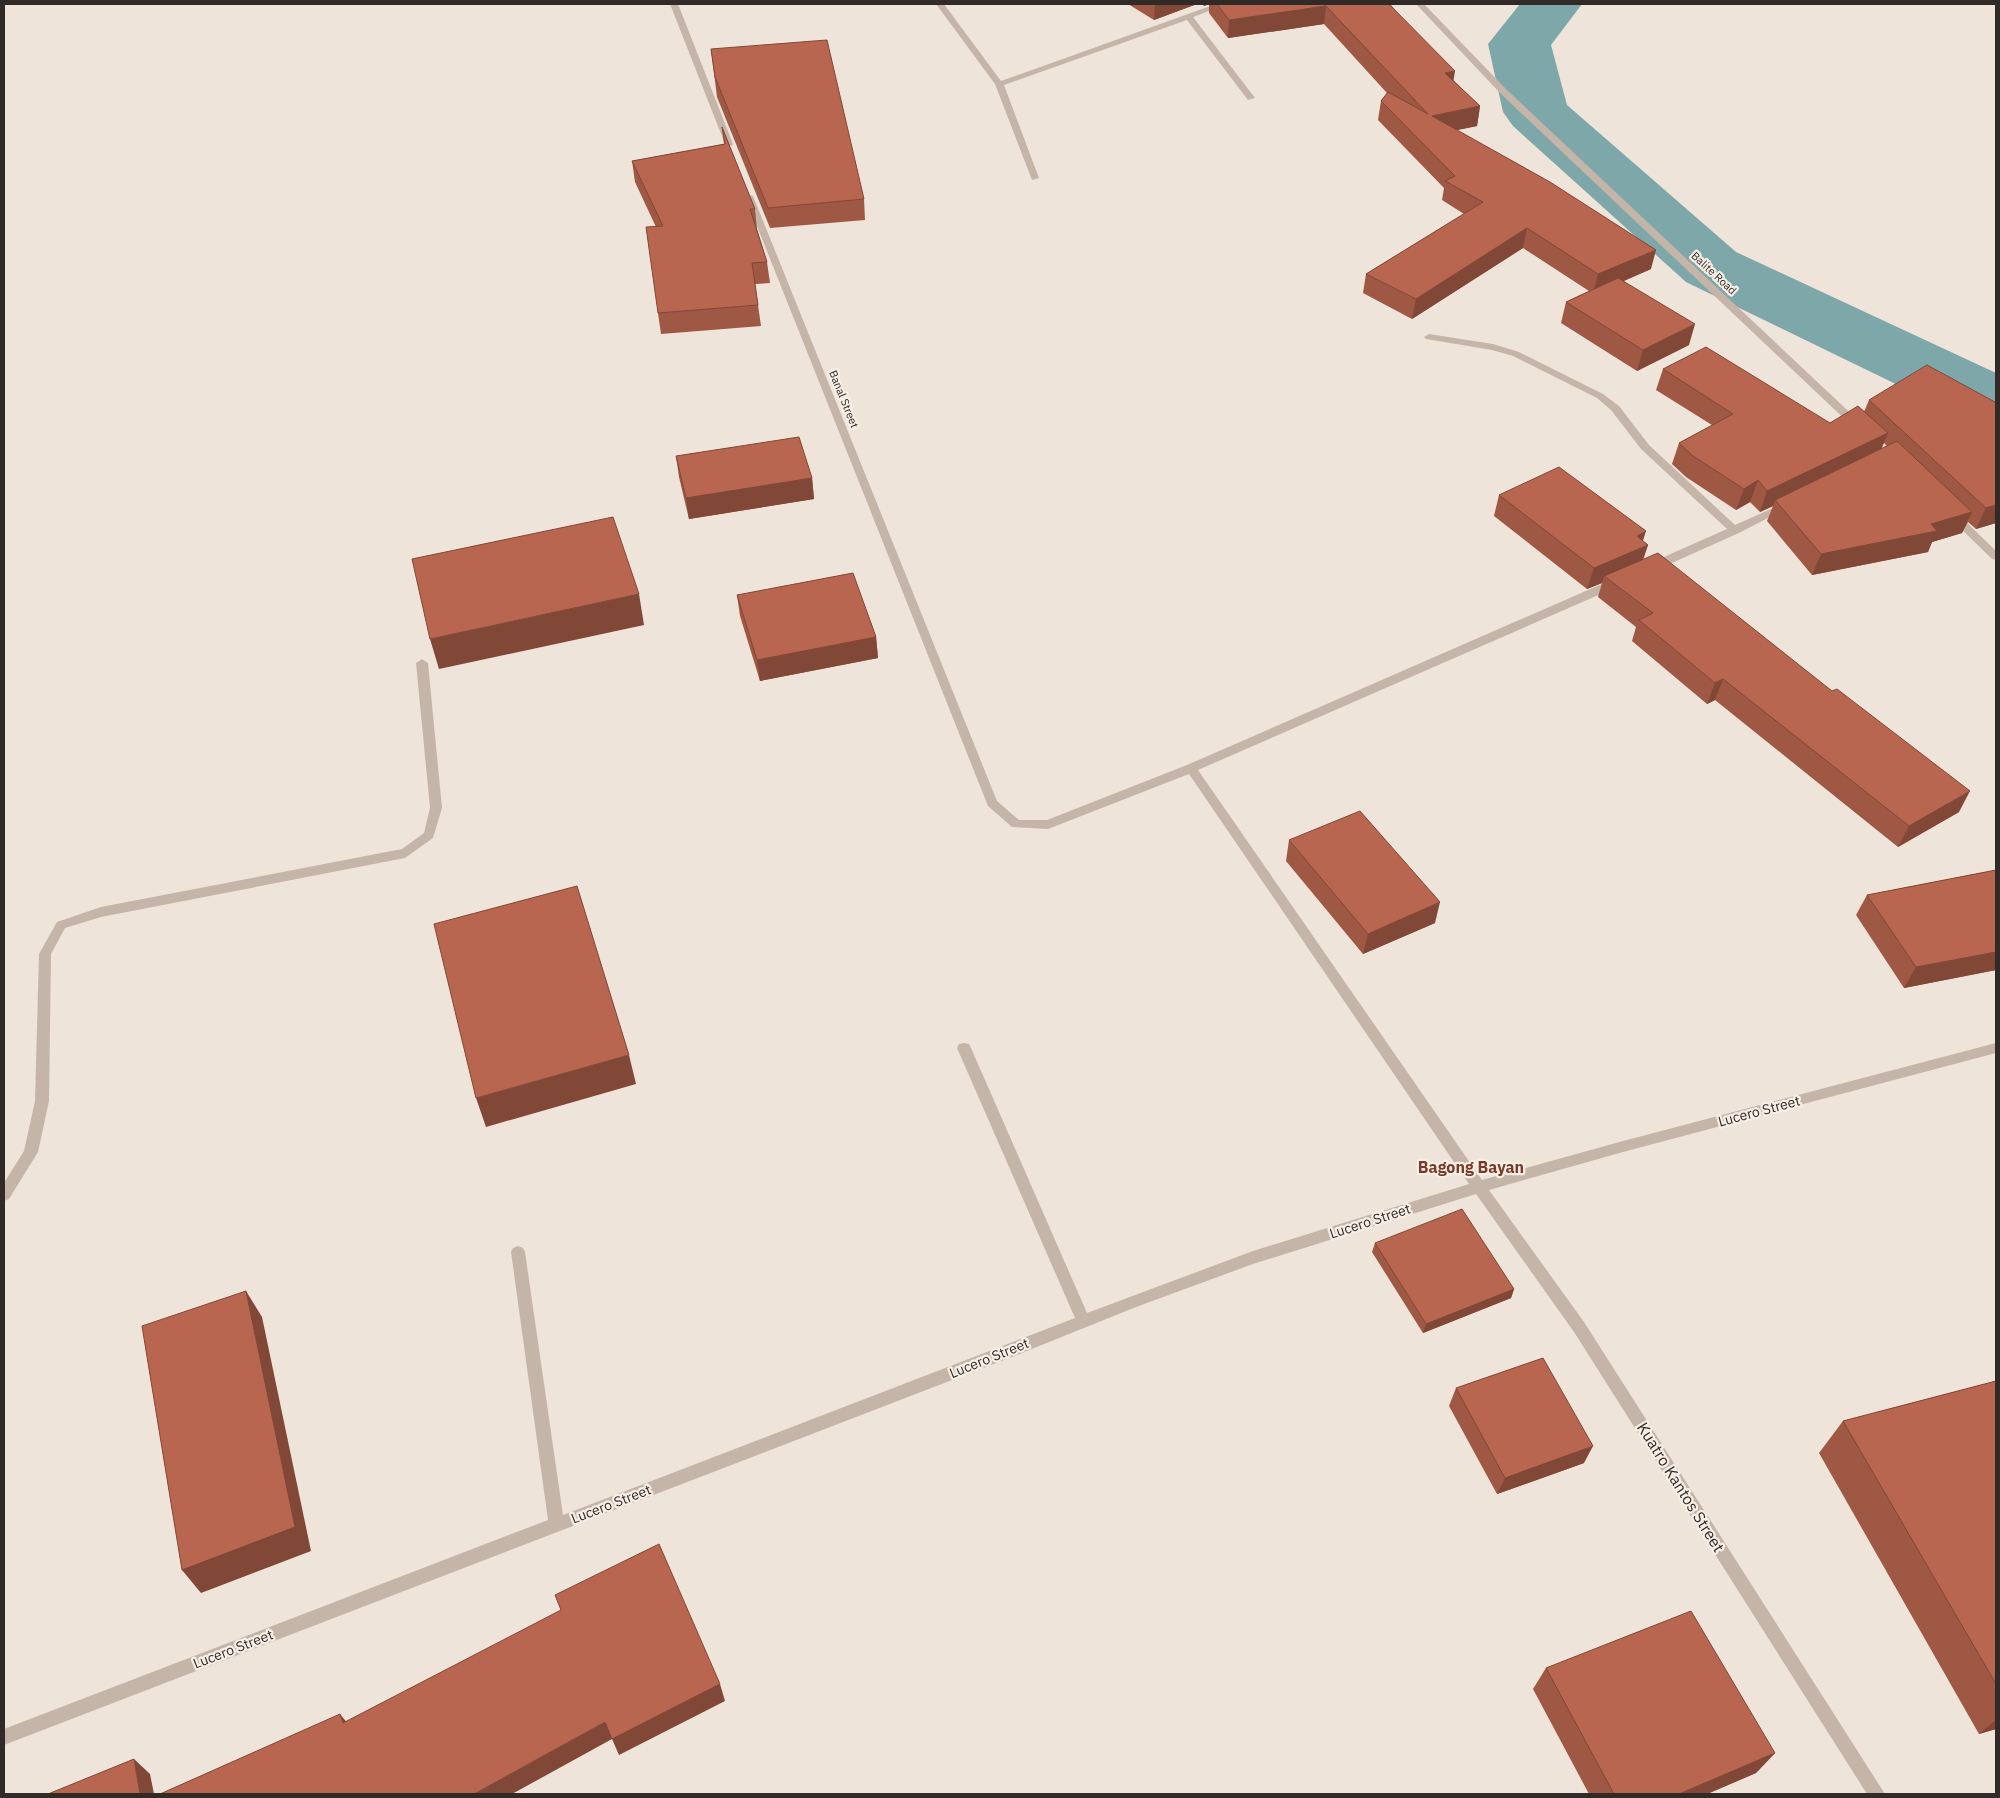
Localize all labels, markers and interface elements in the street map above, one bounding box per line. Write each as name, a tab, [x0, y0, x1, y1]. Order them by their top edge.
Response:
street label: Balite Road	[1689, 249, 1739, 297]
street label: Banal Street	[826, 368, 862, 430]
street label: Lucero Street	[1716, 1091, 1802, 1131]
district label: Bagong Bayan	[1418, 1157, 1524, 1177]
street label: Lucero Street	[1327, 1199, 1413, 1243]
street label: Lucero Street	[947, 1334, 1031, 1382]
street label: Kuatro Kantos Street	[1633, 1418, 1729, 1556]
street label: Lucero Street	[569, 1481, 654, 1527]
street label: Lucero Street	[191, 1626, 276, 1672]

